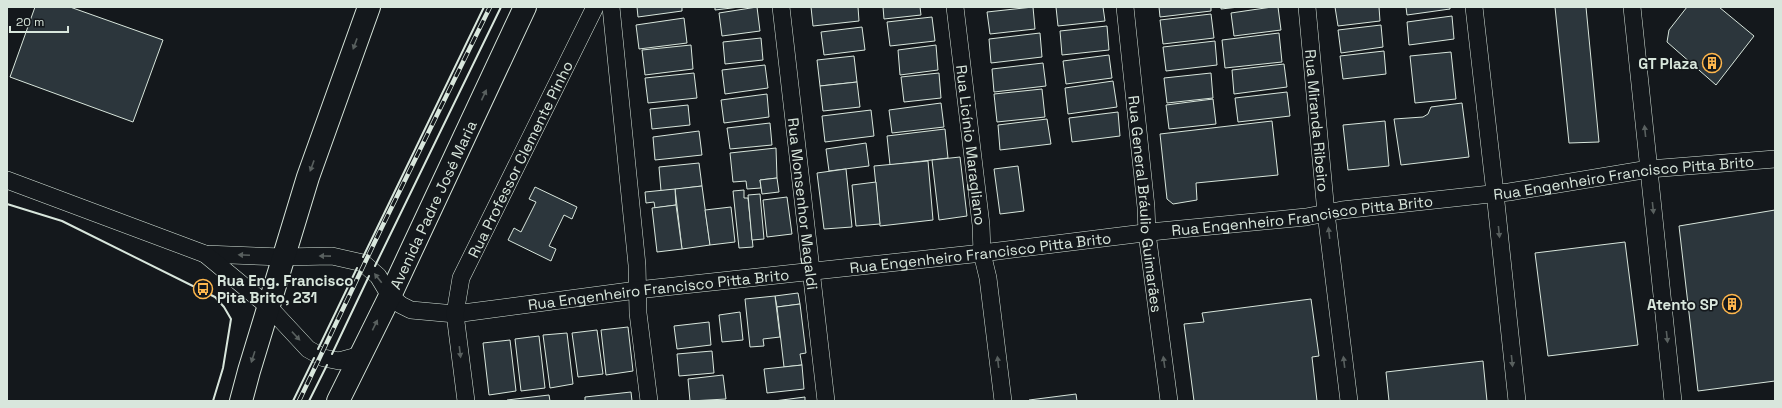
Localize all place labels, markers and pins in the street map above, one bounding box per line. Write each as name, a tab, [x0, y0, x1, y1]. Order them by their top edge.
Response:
building icon: GT Plaza	[1701, 52, 1723, 74]
place label: GT Plaza	[1638, 54, 1698, 73]
place label: Rua Eng. Francisco Pita Brito, 231	[217, 271, 353, 307]
bus stop icon: Rua Eng. Francisco Pita Brito, 231	[192, 278, 214, 300]
building icon: Atento SP	[1721, 293, 1743, 315]
place label: Atento SP	[1647, 295, 1718, 314]

